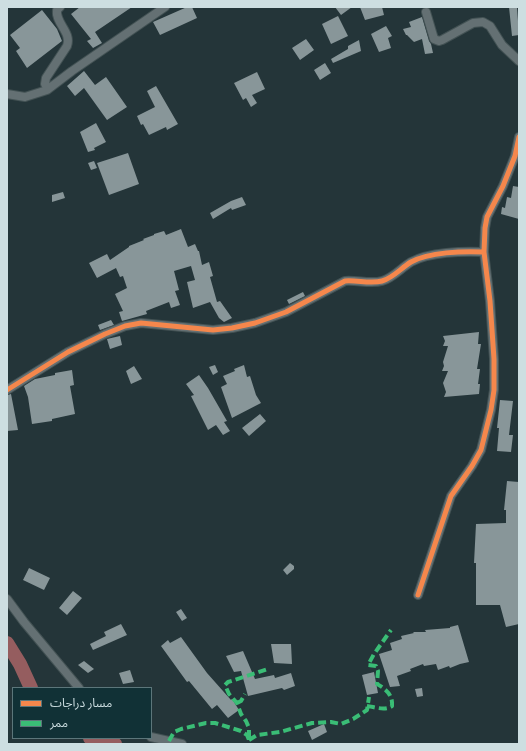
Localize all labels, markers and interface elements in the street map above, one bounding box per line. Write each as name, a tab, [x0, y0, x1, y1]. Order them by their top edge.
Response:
legend	[12, 687, 152, 739]
text: مسار دراجات	[50, 696, 112, 710]
text: ممر	[50, 716, 68, 730]

